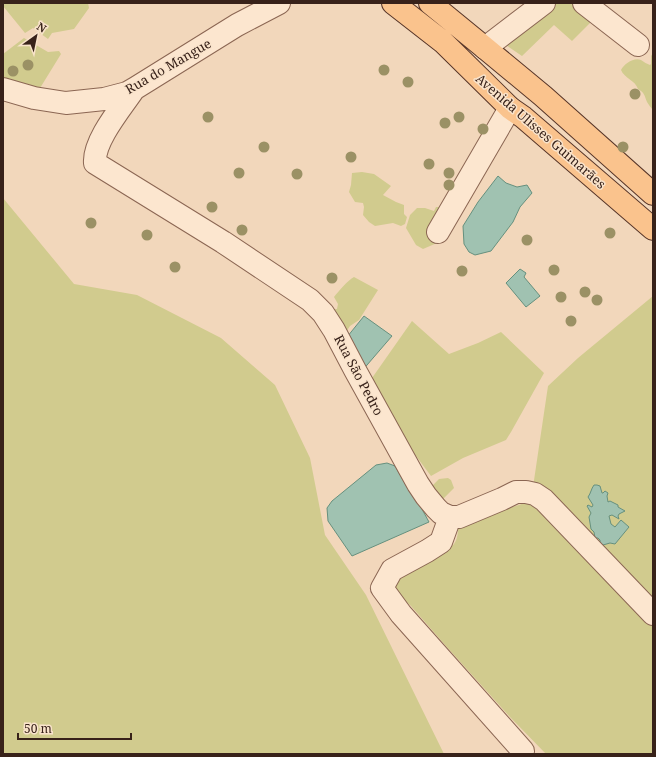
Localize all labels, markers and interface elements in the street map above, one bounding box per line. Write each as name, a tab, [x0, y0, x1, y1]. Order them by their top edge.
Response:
north arrow	[16, 16, 56, 56]
text: N	[34, 19, 50, 36]
street label: Rua do Mangue	[122, 34, 214, 98]
street label: Avenida Ulisses Guimarães	[472, 69, 610, 193]
street label: Rua São Pedro	[330, 331, 388, 419]
scale bar	[18, 715, 131, 741]
text: 50 m	[24, 720, 52, 737]

